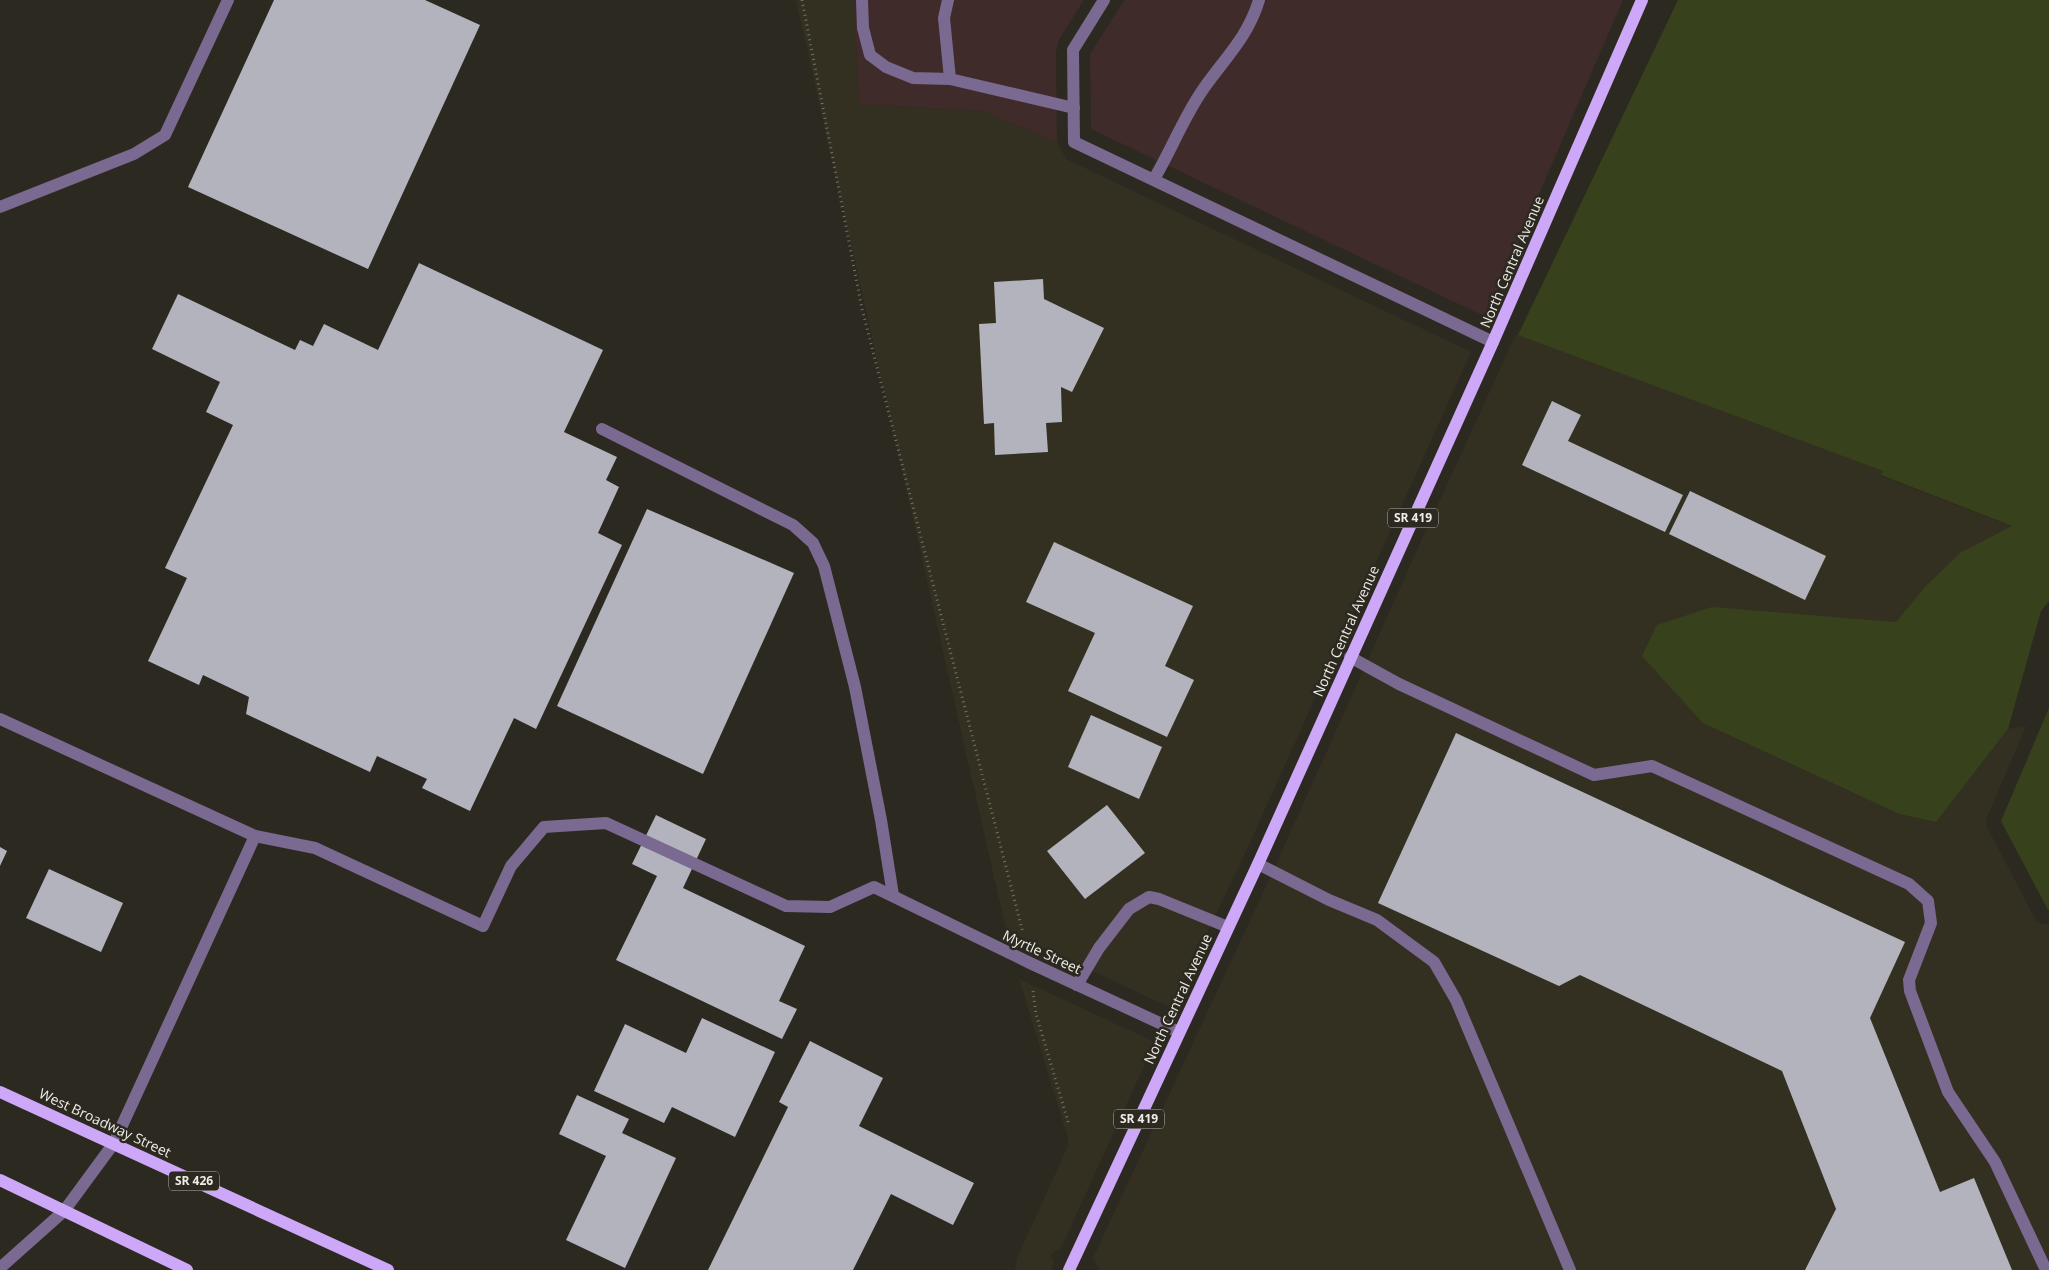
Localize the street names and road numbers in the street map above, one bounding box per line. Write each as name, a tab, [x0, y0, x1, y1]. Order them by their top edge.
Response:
street label: North Central Avenue	[1475, 193, 1548, 331]
road number: SR 419	[1388, 508, 1438, 528]
street label: North Central Avenue	[1308, 562, 1383, 699]
street label: Myrtle Street	[1000, 925, 1085, 978]
street label: North Central Avenue	[1139, 931, 1216, 1067]
street label: West Broadway Street	[36, 1084, 174, 1162]
road number: SR 419	[1114, 1110, 1164, 1128]
road number: SR 426	[169, 1172, 219, 1190]

